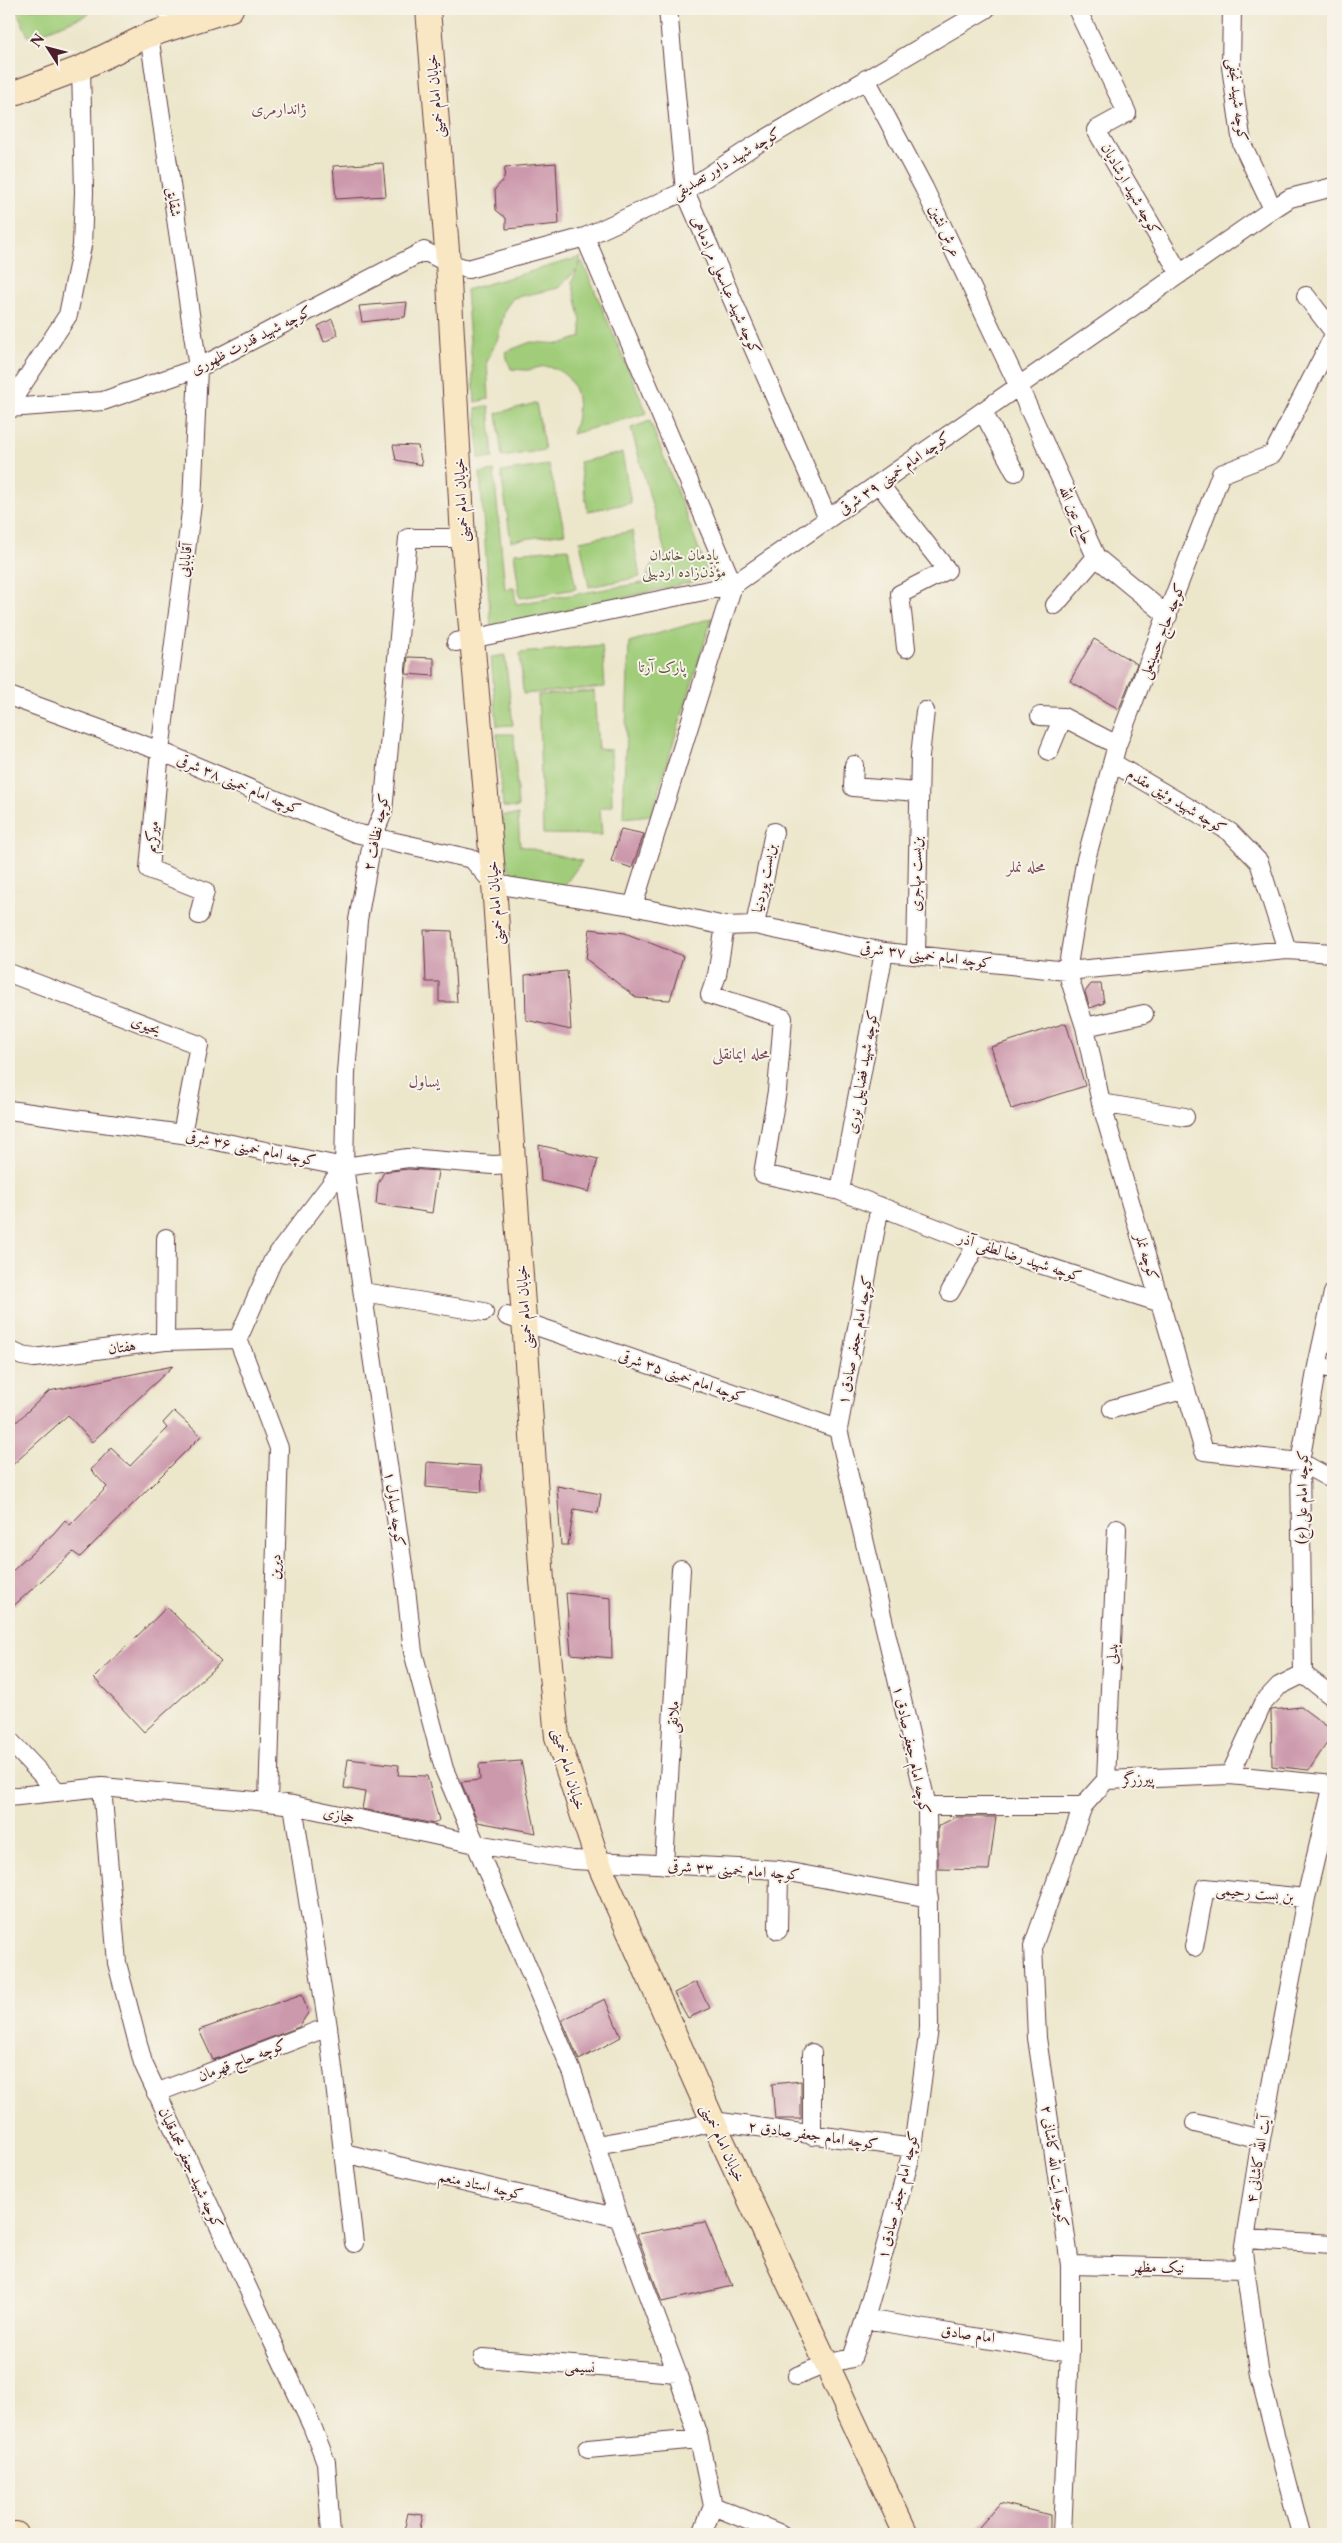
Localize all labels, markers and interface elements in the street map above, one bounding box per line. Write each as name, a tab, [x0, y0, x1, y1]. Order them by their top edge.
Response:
north arrow	[22, 22, 72, 72]
text: N	[27, 30, 48, 51]
street label: خیابان امام خمینی	[421, 53, 452, 139]
street label: کوچه شهید نجفی	[1222, 57, 1253, 143]
district label: ژاندارمری	[251, 98, 307, 120]
street label: کوچه شهید داور تصدیقی	[668, 123, 785, 204]
street label: کوچه شهید ارشادیان	[1096, 139, 1166, 239]
street label: شقایق	[163, 186, 186, 218]
street label: عرش نشین	[923, 202, 966, 261]
street label: کوچه شهید عباسعلی مرادماهی	[685, 212, 766, 358]
street label: کوچه شهید قدرت ظهوری	[187, 301, 315, 380]
street label: کوچه امام خمینی ۳۹ شرقی	[834, 427, 956, 522]
street label: خیابان امام خمینی	[449, 457, 476, 543]
street label: حاج عین الله	[1052, 482, 1100, 549]
street label: آقابابایی	[173, 540, 197, 578]
park label: یادمان خاندان مؤذّن‌زاده اردبیلی	[642, 545, 726, 583]
street label: کوچه حاج حسینعلی	[1134, 580, 1192, 683]
park label: پارک آرتا	[638, 657, 687, 678]
street label: کوچه امام خمینی ۳۸ شرقی	[173, 749, 304, 822]
street label: کوچه شهید وثیق مقدم	[1122, 764, 1230, 841]
street label: کوچه نظافت ۲	[358, 791, 395, 873]
street label: میرکریم	[141, 820, 166, 854]
street label: بن‌بست مهاجری	[905, 836, 927, 912]
street label: بن‌بست پوردنیا	[747, 842, 782, 914]
district label: محله نملر	[1004, 856, 1046, 877]
street label: خیابان امام خمینی	[482, 860, 511, 946]
street label: کوچه امام خمینی ۳۷ شرقی	[859, 937, 993, 976]
street label: کوچه شهید فضاییل نوری	[841, 1009, 884, 1136]
street label: یحیوی	[129, 1010, 164, 1039]
district label: محله ایمانقلی	[712, 1043, 770, 1065]
district label: یساول	[408, 1071, 441, 1091]
street label: کوچه امام خمینی ۳۶ شرقی	[184, 1126, 318, 1173]
street label: کوچه شهید رضا لطفی آذر	[953, 1227, 1084, 1287]
street label: کوچه نملر	[1129, 1229, 1164, 1283]
street label: خیابان امام خمینی	[511, 1264, 540, 1350]
street label: کوچه امام جعفر صادق ۱	[833, 1274, 880, 1407]
street label: هفتان	[107, 1335, 137, 1358]
street label: کوچه امام خمینی ۳۵ شرقی	[615, 1345, 748, 1410]
street label: کوچه امام علی (ع)	[1291, 1450, 1316, 1544]
street label: کوچه یساول ۱	[379, 1470, 410, 1548]
street label: دیرین	[265, 1554, 284, 1580]
street label: بدلی	[1101, 1643, 1122, 1665]
street label: کوچه امام جعفر صادق ۱	[886, 1684, 935, 1817]
street label: ملانقی	[662, 1700, 685, 1734]
street label: خیابان امام خمینی	[545, 1726, 590, 1813]
street label: پیرزرگر	[1120, 1768, 1155, 1791]
street label: حجازی	[322, 1802, 356, 1827]
street label: کوچه امام خمینی ۳۳ شرقی	[667, 1855, 801, 1888]
street label: بن بست رحیمی	[1215, 1879, 1295, 1908]
street label: کوچه حاج قهرمان	[195, 2034, 290, 2089]
street label: خیابان امام خمینی	[693, 2100, 750, 2187]
street label: کوچه شهید جعفر محمدقلیان	[153, 2104, 228, 2232]
street label: کوچه آیت الله کاشانی ۲	[1036, 2104, 1075, 2228]
street label: آیت الله کاشانی ۴	[1239, 2111, 1275, 2204]
street label: کوچه امام جعفر صادق ۲	[746, 2116, 879, 2157]
street label: کوچه امام جعفر صادق ۱	[872, 2129, 926, 2262]
street label: کوچه استاد منعم	[436, 2166, 525, 2208]
street label: نیک مظهر	[1129, 2257, 1185, 2277]
street label: امام صادق	[939, 2320, 996, 2351]
street label: نسیمی	[564, 2356, 596, 2379]

